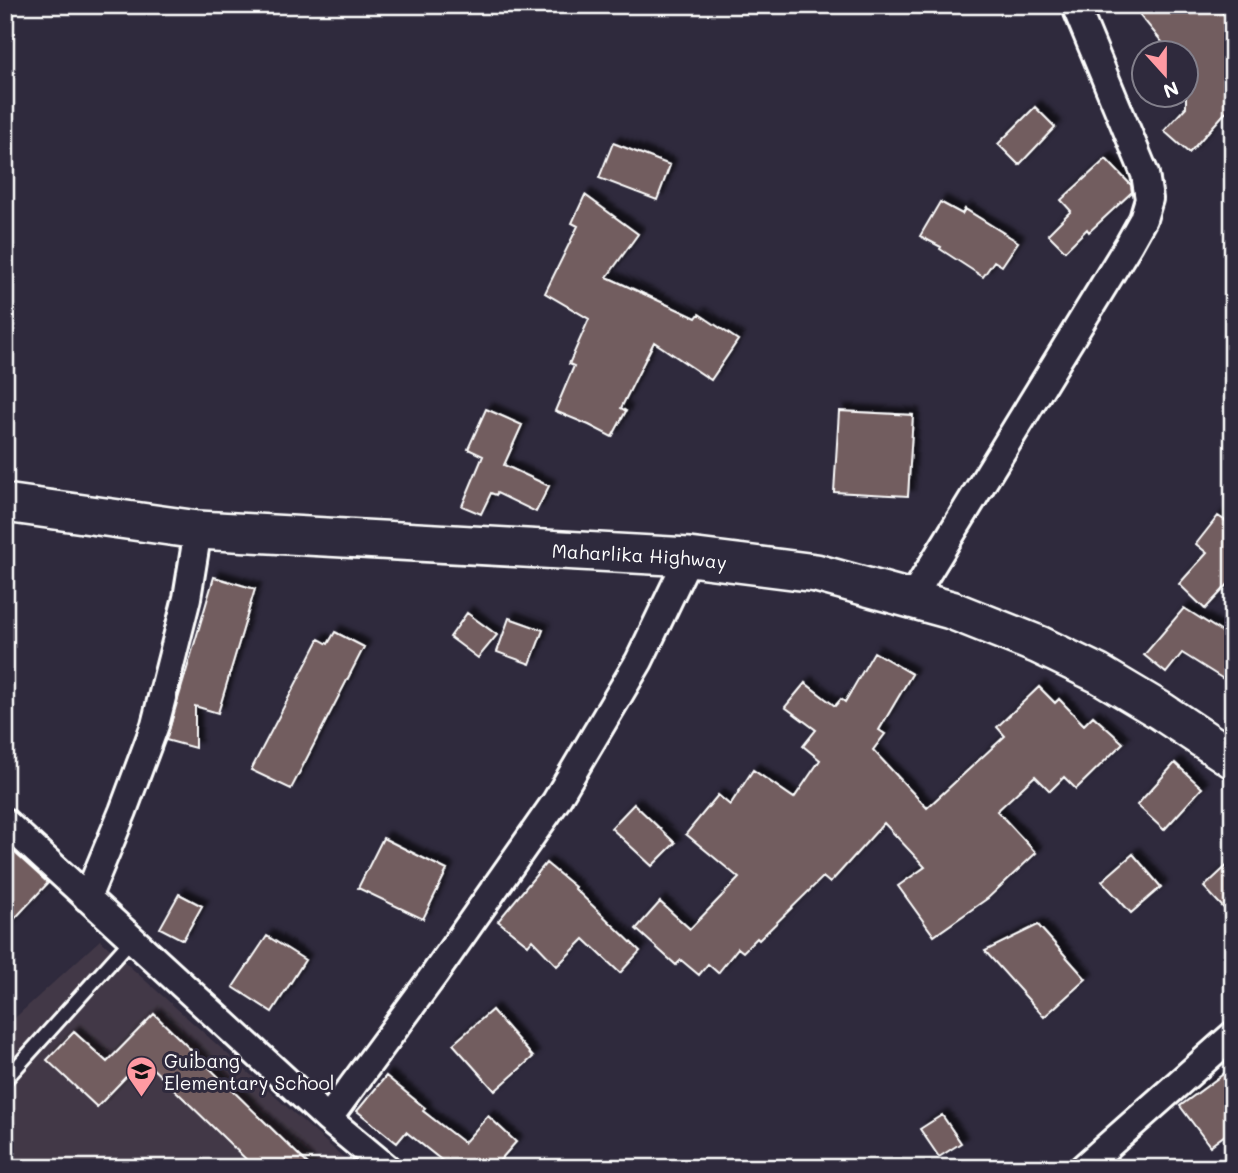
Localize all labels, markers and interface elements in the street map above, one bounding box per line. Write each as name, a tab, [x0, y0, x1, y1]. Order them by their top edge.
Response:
north arrow	[1130, 38, 1200, 108]
text: N	[1160, 76, 1182, 105]
street label: Maharlika Highway	[551, 537, 728, 574]
place label: Guibang Elementary School	[164, 1048, 334, 1095]
school or university icon: Guibang Elementary School	[124, 1054, 158, 1098]

